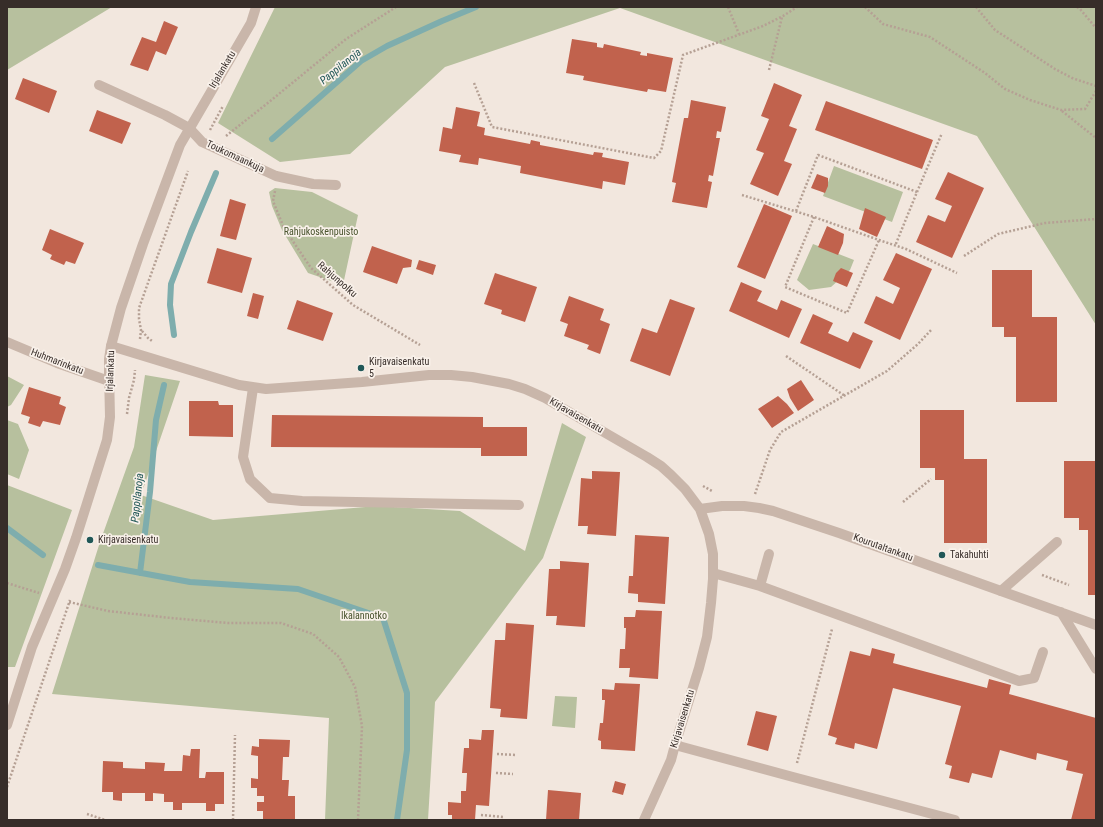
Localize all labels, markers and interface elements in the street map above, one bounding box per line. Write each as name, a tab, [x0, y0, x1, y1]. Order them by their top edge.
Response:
water label: Pappilanoja	[318, 46, 364, 88]
street label: Irjalankatu	[207, 49, 239, 91]
street label: Toukomaankuja	[204, 138, 266, 176]
park label: Rahjukoskenpuisto	[284, 226, 358, 238]
street label: Rahjunpolku	[315, 260, 359, 300]
street label: Huhmarinkatu	[29, 346, 85, 378]
street label: Irjalankatu	[104, 350, 118, 392]
place label: Kirjavaisenkatu 5	[369, 356, 429, 380]
marker: Kirjavaisenkatu 5	[356, 363, 366, 373]
street label: Kirjavaisenkatu	[547, 396, 605, 436]
water label: Pappilanoja	[129, 473, 147, 523]
street label: Kourutaltankatu	[851, 532, 915, 564]
place label: Kirjavaisenkatu	[98, 534, 158, 546]
marker: Kirjavaisenkatu	[85, 535, 95, 545]
place label: Takahuhti	[950, 549, 988, 561]
marker: Takahuhti	[937, 550, 947, 560]
park label: Ikalannotko	[341, 610, 387, 622]
street label: Kirjavaisenkatu	[668, 688, 698, 750]

